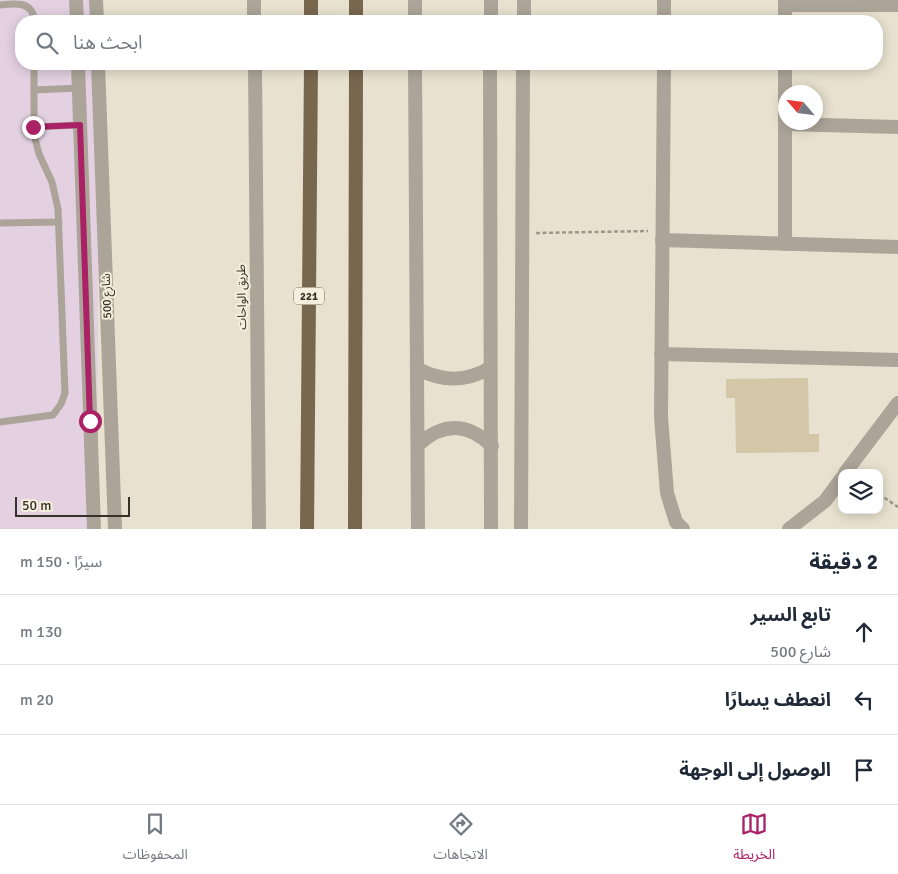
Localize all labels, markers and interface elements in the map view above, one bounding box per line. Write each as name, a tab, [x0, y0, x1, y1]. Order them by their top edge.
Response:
search box	[15, 15, 883, 70]
icon: search	[33, 29, 61, 57]
text: ابحث هنا	[73, 31, 143, 55]
north arrow	[778, 85, 823, 130]
route end	[22, 116, 45, 139]
street label: طريق الواحات	[234, 264, 250, 330]
street label: شارع 500	[99, 273, 116, 319]
road number: 221	[294, 288, 324, 304]
route start	[79, 410, 102, 433]
map controls	[838, 469, 883, 514]
button: layers	[838, 469, 883, 514]
scale bar	[15, 494, 130, 517]
text: 50 m	[22, 497, 51, 514]
text: 2 دقيقة	[809, 549, 878, 575]
text: سيرًا · 150 m	[20, 552, 102, 572]
text: تابع السير	[751, 603, 831, 627]
icon: ahead	[850, 618, 878, 646]
text: 130 m	[20, 622, 62, 642]
text: شارع 500	[770, 642, 831, 662]
icon: left	[850, 686, 878, 714]
text: انعطف يسارًا	[725, 688, 831, 712]
text: 20 m	[20, 690, 54, 710]
icon: arrive	[850, 756, 878, 784]
text: الوصول إلى الوجهة	[679, 758, 831, 782]
tab: المحفوظات	[123, 810, 188, 869]
tab: الاتجاهات	[433, 810, 488, 869]
tab: الخريطة	[733, 810, 775, 869]

